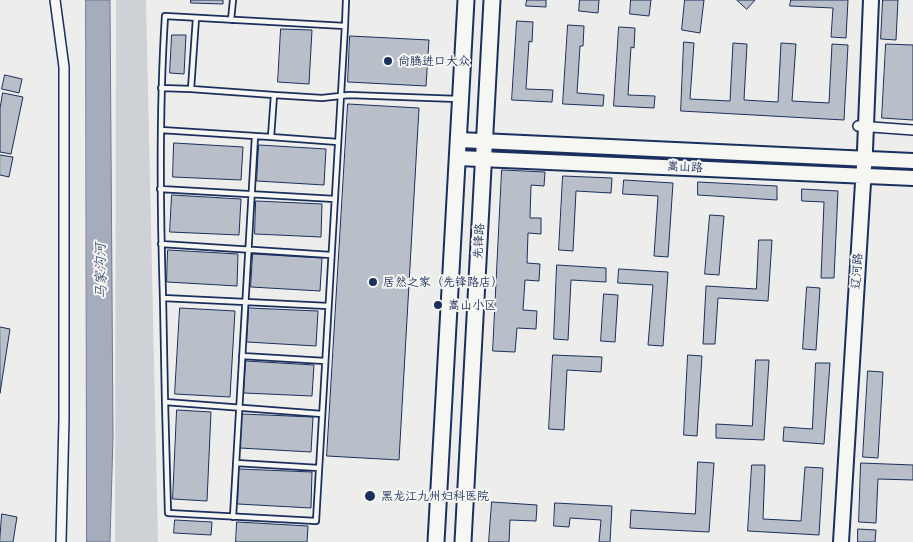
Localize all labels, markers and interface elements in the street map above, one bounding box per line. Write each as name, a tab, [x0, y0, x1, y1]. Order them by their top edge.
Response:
place label: 尚腾进口大众	[398, 54, 470, 68]
marker: 尚腾进口大众	[382, 55, 394, 67]
street label: 嵩山路	[667, 159, 703, 175]
street label: 先锋路	[471, 223, 487, 259]
water label: 马家沟河	[92, 243, 110, 299]
street label: 辽河路	[849, 253, 865, 289]
place label: 居然之家（先锋路店）	[383, 275, 503, 289]
marker: 居然之家（先锋路店）	[367, 276, 379, 288]
place label: 嵩山小区	[448, 298, 496, 312]
marker: 嵩山小区	[432, 299, 444, 311]
marker: 黑龙江九州妇科医院	[363, 489, 377, 503]
place label: 黑龙江九州妇科医院	[381, 489, 489, 503]

